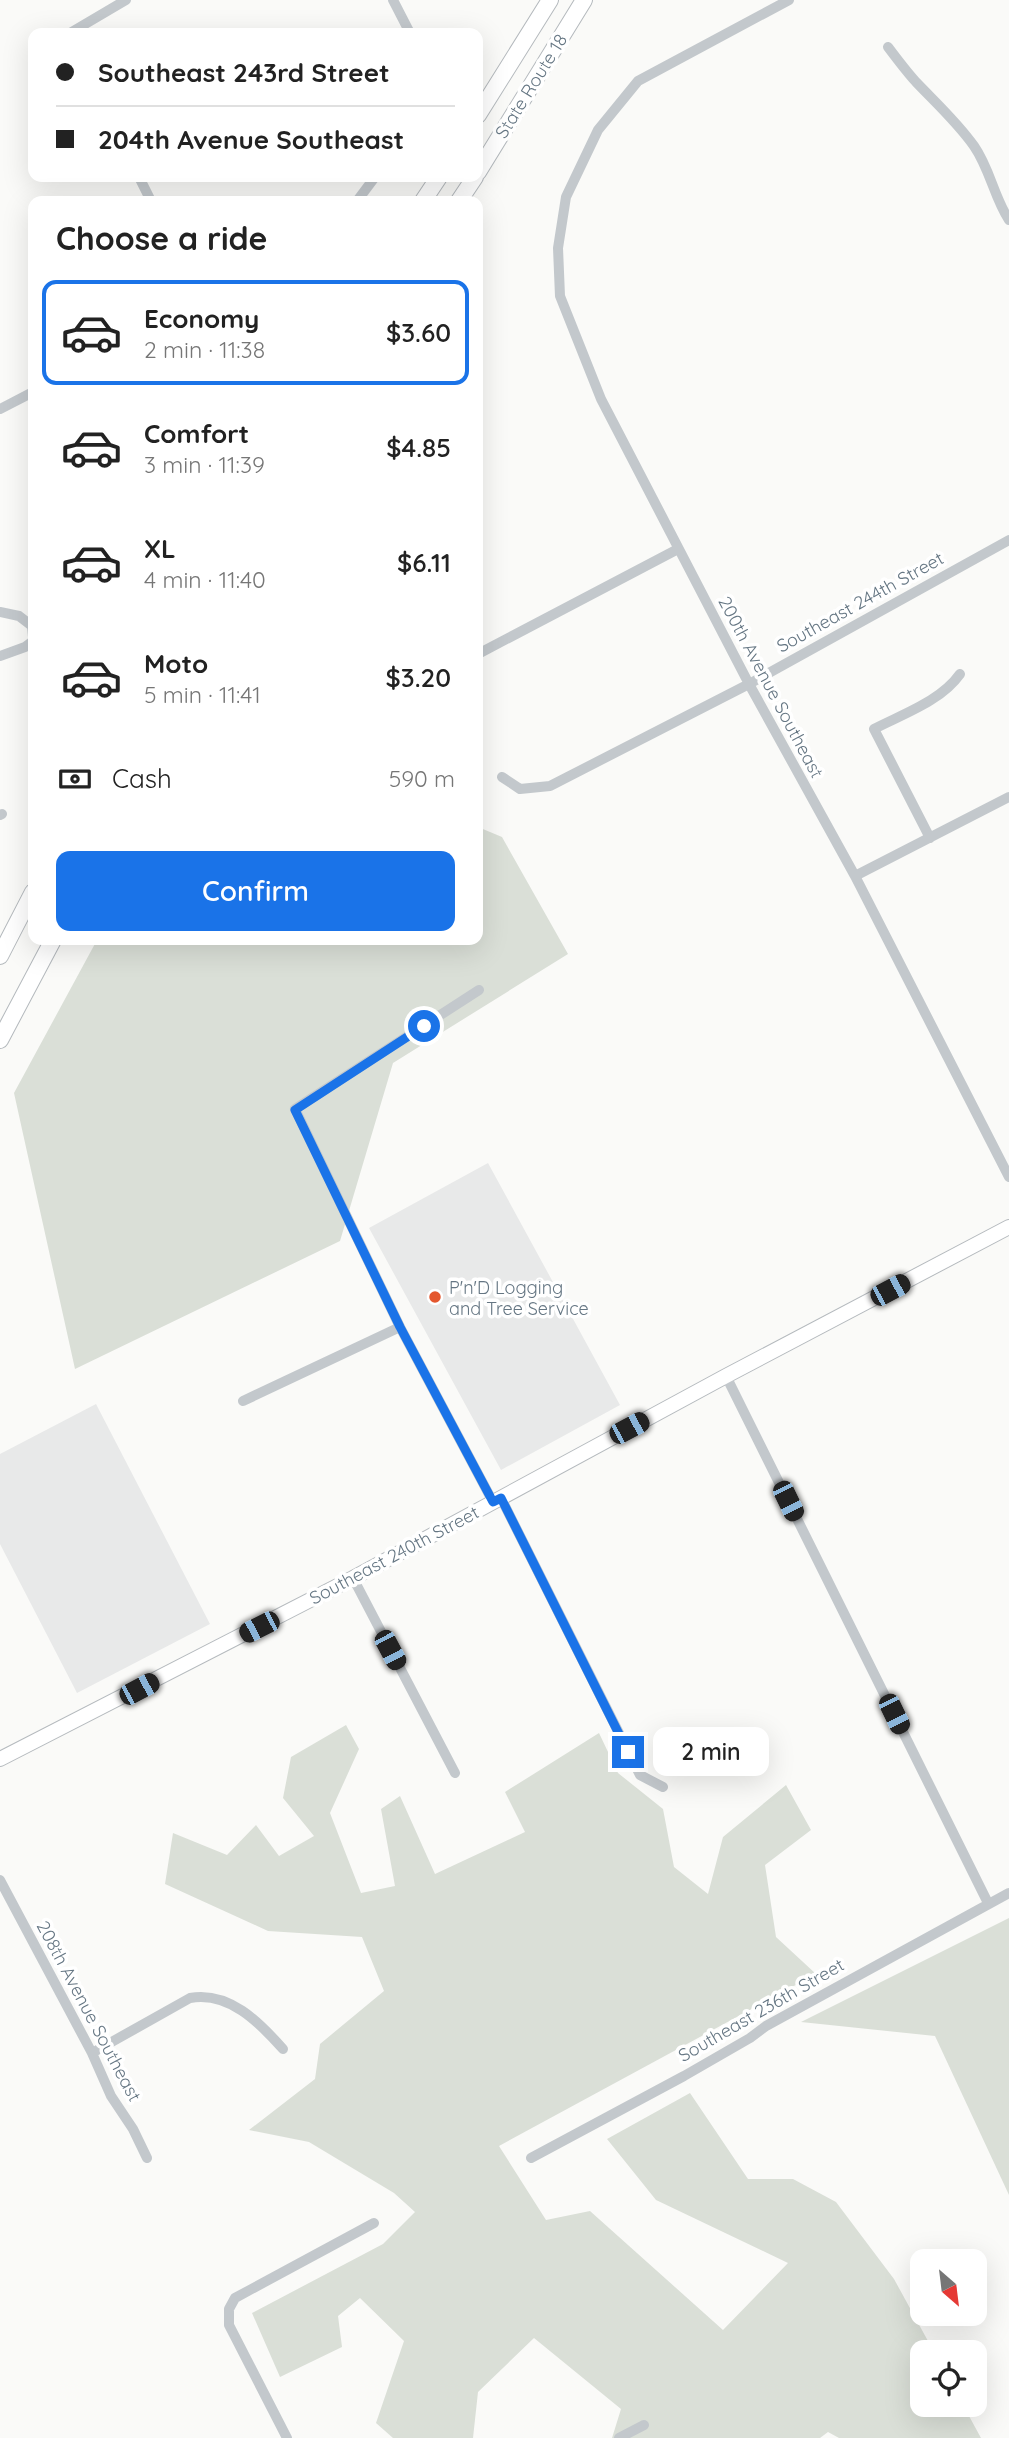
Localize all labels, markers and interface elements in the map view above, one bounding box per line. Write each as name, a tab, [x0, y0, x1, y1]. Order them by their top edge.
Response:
street label: State Route 18	[490, 30, 572, 142]
text: Southeast 243rd Street	[98, 56, 390, 89]
text: 204th Avenue Southeast	[98, 123, 404, 156]
text: Choose a ride	[56, 218, 268, 258]
icon: car	[60, 301, 123, 364]
text: Economy	[144, 302, 259, 335]
text: $3.60	[386, 316, 451, 349]
text: 2 min · 11:38	[144, 335, 265, 364]
icon: car	[60, 416, 123, 479]
text: Comfort	[144, 417, 249, 450]
text: $4.85	[386, 431, 451, 464]
text: 3 min · 11:39	[144, 450, 265, 479]
icon: car	[60, 531, 123, 594]
text: XL	[144, 532, 176, 565]
text: $6.11	[397, 546, 451, 579]
street label: Southeast 244th Street	[773, 547, 947, 657]
text: 4 min · 11:40	[144, 565, 266, 594]
street label: 200th Avenue Southeast	[713, 592, 829, 782]
icon: car	[60, 646, 123, 709]
text: Moto	[144, 647, 208, 680]
text: $3.20	[386, 661, 451, 694]
text: 5 min · 11:41	[144, 680, 261, 709]
icon: cash	[56, 760, 94, 798]
text: Cash	[112, 762, 172, 795]
text: 590 m	[389, 764, 455, 793]
button: Confirm	[56, 851, 455, 931]
route start	[408, 1010, 440, 1042]
car	[867, 1271, 914, 1309]
place label: P'n'D Logging and Tree Service	[449, 1276, 589, 1320]
marker: P'n'D Logging and Tree Service	[427, 1289, 443, 1305]
car	[606, 1409, 653, 1447]
car	[770, 1478, 807, 1524]
street label: Southeast 240th Street	[305, 1501, 483, 1609]
car	[236, 1608, 283, 1646]
car	[371, 1627, 410, 1673]
car	[116, 1670, 163, 1708]
car	[876, 1691, 913, 1737]
callout: 2 min	[652, 1728, 768, 1776]
route end	[612, 1736, 644, 1768]
text: 2 min	[681, 1737, 741, 1766]
street label: 208th Avenue Southeast	[32, 1917, 146, 2105]
street label: Southeast 236th Street	[674, 1953, 848, 2067]
north arrow	[910, 2249, 987, 2326]
map controls	[910, 2249, 987, 2417]
button: locate	[910, 2340, 987, 2417]

